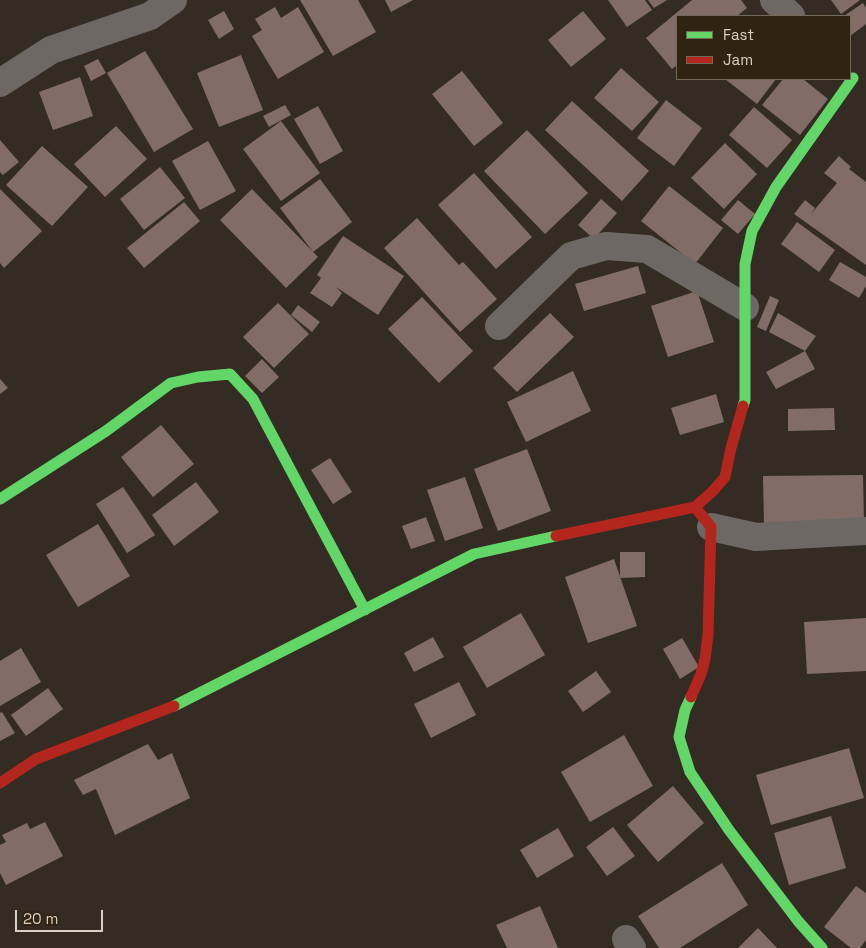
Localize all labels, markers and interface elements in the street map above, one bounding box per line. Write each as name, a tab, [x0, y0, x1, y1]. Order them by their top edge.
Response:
legend	[676, 15, 851, 80]
text: Fast	[723, 25, 754, 44]
text: Jam	[723, 50, 753, 69]
scale bar	[18, 900, 105, 932]
text: 20 m	[23, 909, 58, 928]

